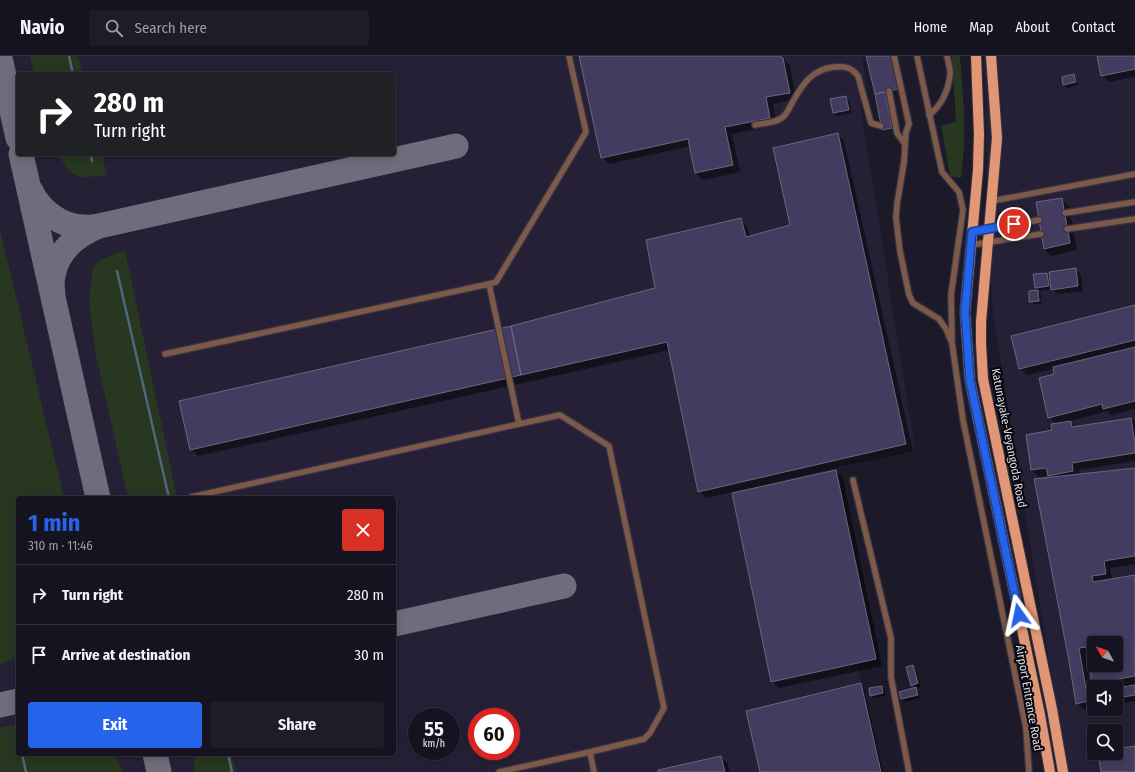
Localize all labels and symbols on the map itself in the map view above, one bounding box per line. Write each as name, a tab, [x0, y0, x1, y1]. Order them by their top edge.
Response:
pin	[997, 207, 1031, 241]
street label: Katunayake-Veyangoda Road	[989, 367, 1029, 509]
position arrow	[998, 594, 1040, 636]
north arrow	[1087, 636, 1123, 672]
street label: Airport Entrance Road	[1013, 644, 1045, 752]
speed limit sign: 60	[468, 708, 520, 760]

